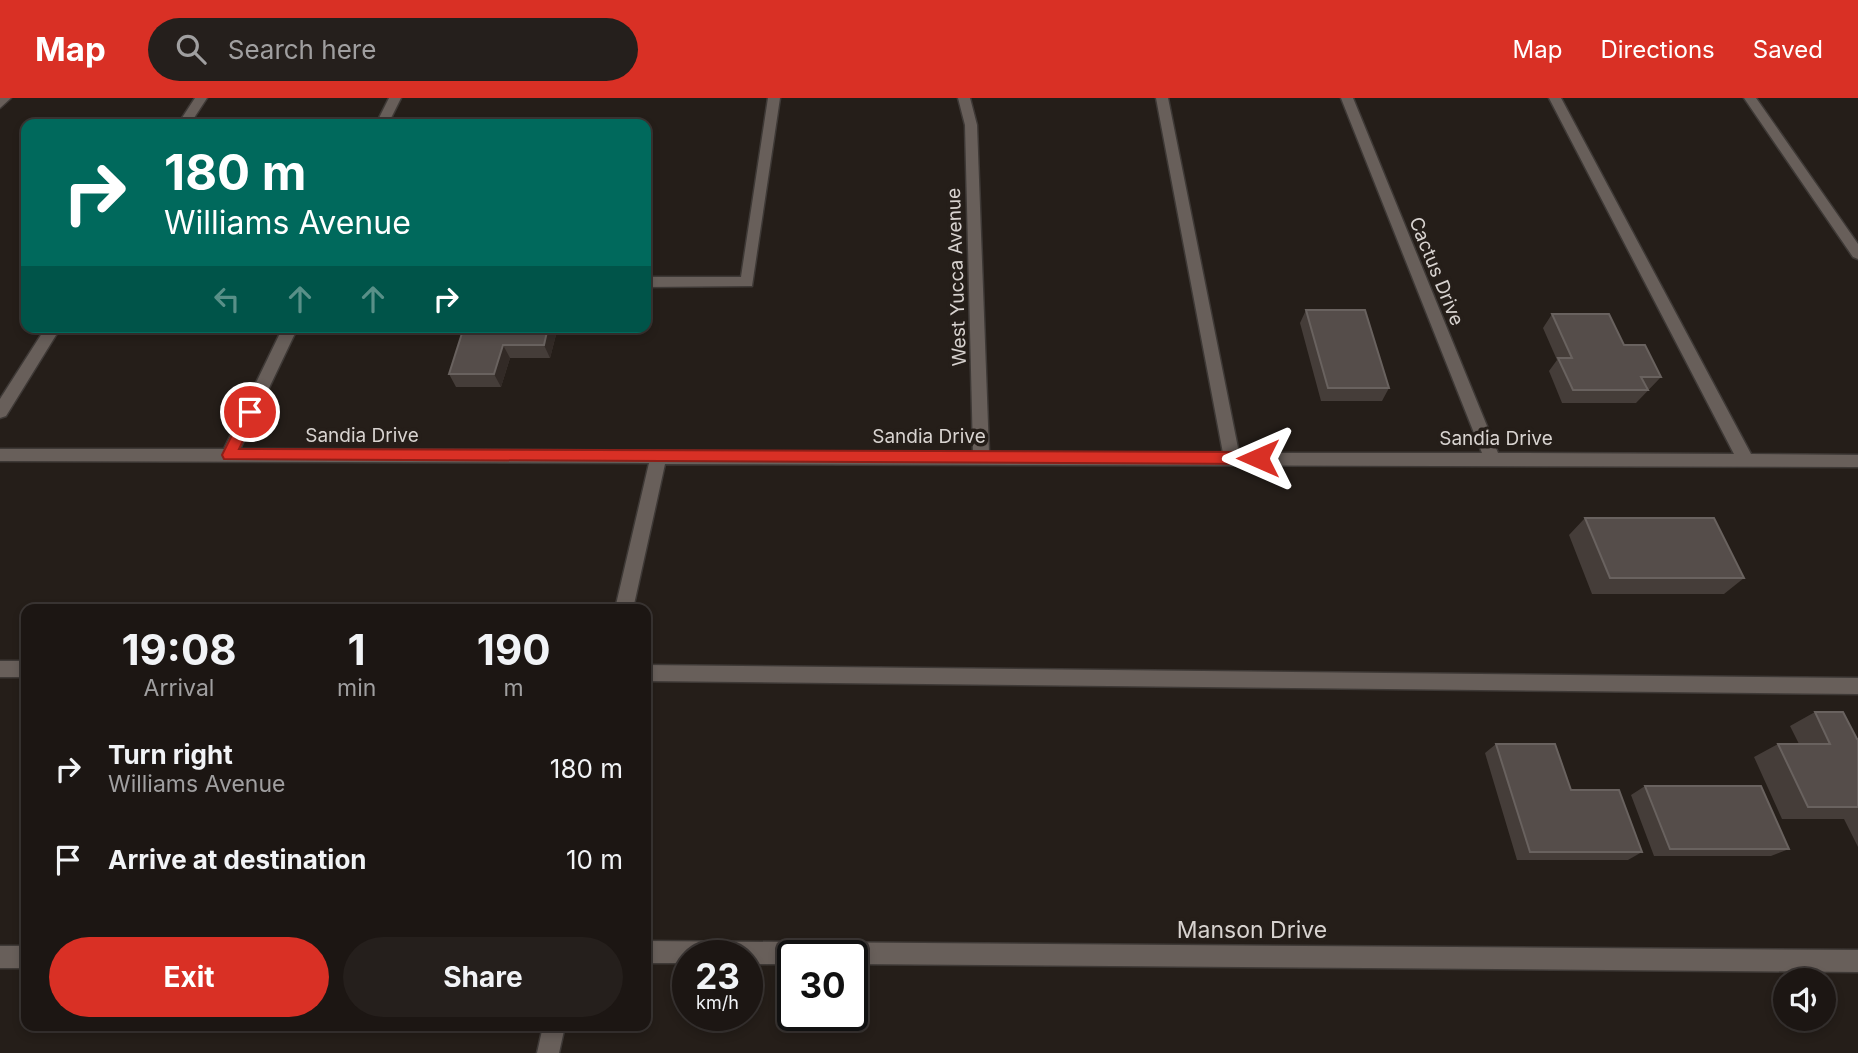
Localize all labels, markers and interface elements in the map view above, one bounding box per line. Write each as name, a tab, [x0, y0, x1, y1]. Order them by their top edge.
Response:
search box	[148, 18, 638, 81]
text: Map	[35, 29, 106, 69]
icon: search	[172, 30, 210, 68]
text: Search here	[228, 34, 376, 65]
text: Map	[1513, 35, 1562, 64]
text: Directions	[1600, 35, 1715, 64]
text: Saved	[1753, 35, 1823, 64]
text: 180 m	[164, 143, 306, 202]
icon: right	[49, 147, 140, 238]
street label: West Yucca Avenue	[942, 187, 971, 367]
text: Williams Avenue	[164, 203, 411, 242]
street label: Cactus Drive	[1404, 213, 1469, 329]
icon: left	[208, 280, 246, 318]
icon: ahead	[281, 280, 319, 318]
icon: ahead	[354, 280, 392, 318]
icon: right	[427, 280, 465, 318]
pin	[220, 382, 280, 442]
icon: arrive	[231, 393, 269, 431]
position arrow	[1221, 421, 1295, 495]
street label: Sandia Drive	[305, 424, 419, 447]
street label: Sandia Drive	[872, 425, 986, 448]
street label: Sandia Drive	[1439, 427, 1553, 450]
text: 19:08	[121, 624, 237, 675]
text: 1	[348, 624, 366, 675]
text: 190	[477, 624, 551, 675]
text: Arrival	[144, 674, 214, 702]
text: min	[337, 674, 376, 702]
text: m	[504, 674, 524, 702]
text: Turn right	[108, 739, 233, 770]
icon: right	[49, 750, 87, 788]
text: 180 m	[550, 753, 623, 784]
text: Williams Avenue	[108, 770, 285, 798]
icon: arrive	[49, 841, 87, 879]
text: Arrive at destination	[108, 844, 367, 875]
text: 10 m	[566, 844, 623, 875]
street label: Manson Drive	[1177, 916, 1327, 944]
button: Exit	[49, 937, 329, 1017]
button: Share	[343, 937, 623, 1017]
speed limit sign: 30	[777, 940, 868, 1031]
text: 23	[695, 955, 740, 997]
map controls	[1773, 968, 1836, 1031]
button: sound	[1773, 968, 1836, 1031]
text: km/h	[696, 992, 739, 1013]

